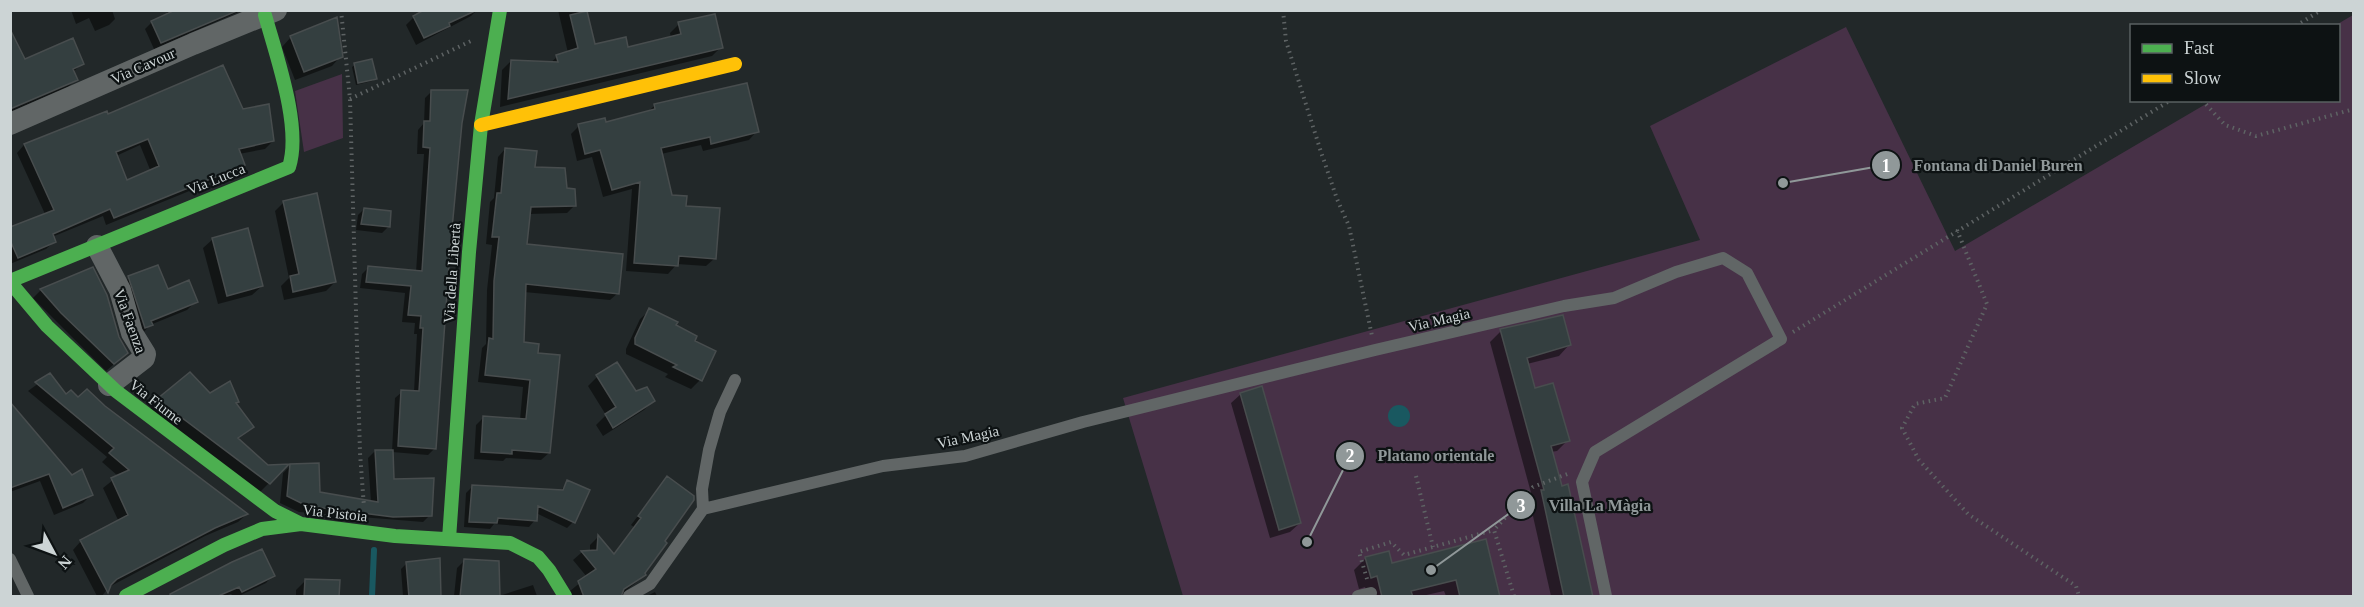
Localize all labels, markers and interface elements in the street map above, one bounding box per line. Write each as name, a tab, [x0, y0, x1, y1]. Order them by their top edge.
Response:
legend	[2130, 24, 2340, 102]
text: Fast	[2184, 38, 2214, 58]
street label: Via Cavour	[108, 45, 178, 87]
text: Slow	[2184, 68, 2221, 88]
callout: Fontana di Daniel Buren	[1871, 148, 2094, 182]
text: 1	[1882, 156, 1891, 176]
text: Fontana di Daniel Buren	[1913, 157, 2083, 174]
street label: Via Lucca	[185, 160, 248, 198]
street label: Via della Libertà	[441, 222, 464, 324]
street label: Via Faenza	[111, 287, 149, 356]
street label: Via Magia	[1407, 305, 1472, 335]
street label: Via Fiume	[126, 376, 186, 428]
street label: Via Magia	[936, 423, 1001, 451]
callout: Platano orientale	[1335, 439, 1506, 473]
text: 2	[1346, 446, 1355, 466]
text: Platano orientale	[1378, 447, 1494, 464]
callout: Villa La Màgia	[1506, 488, 1663, 522]
text: 3	[1517, 496, 1526, 516]
text: Villa La Màgia	[1549, 497, 1651, 515]
street label: Via Pistoia	[302, 502, 369, 524]
north arrow	[24, 523, 84, 583]
text: N	[54, 553, 75, 573]

